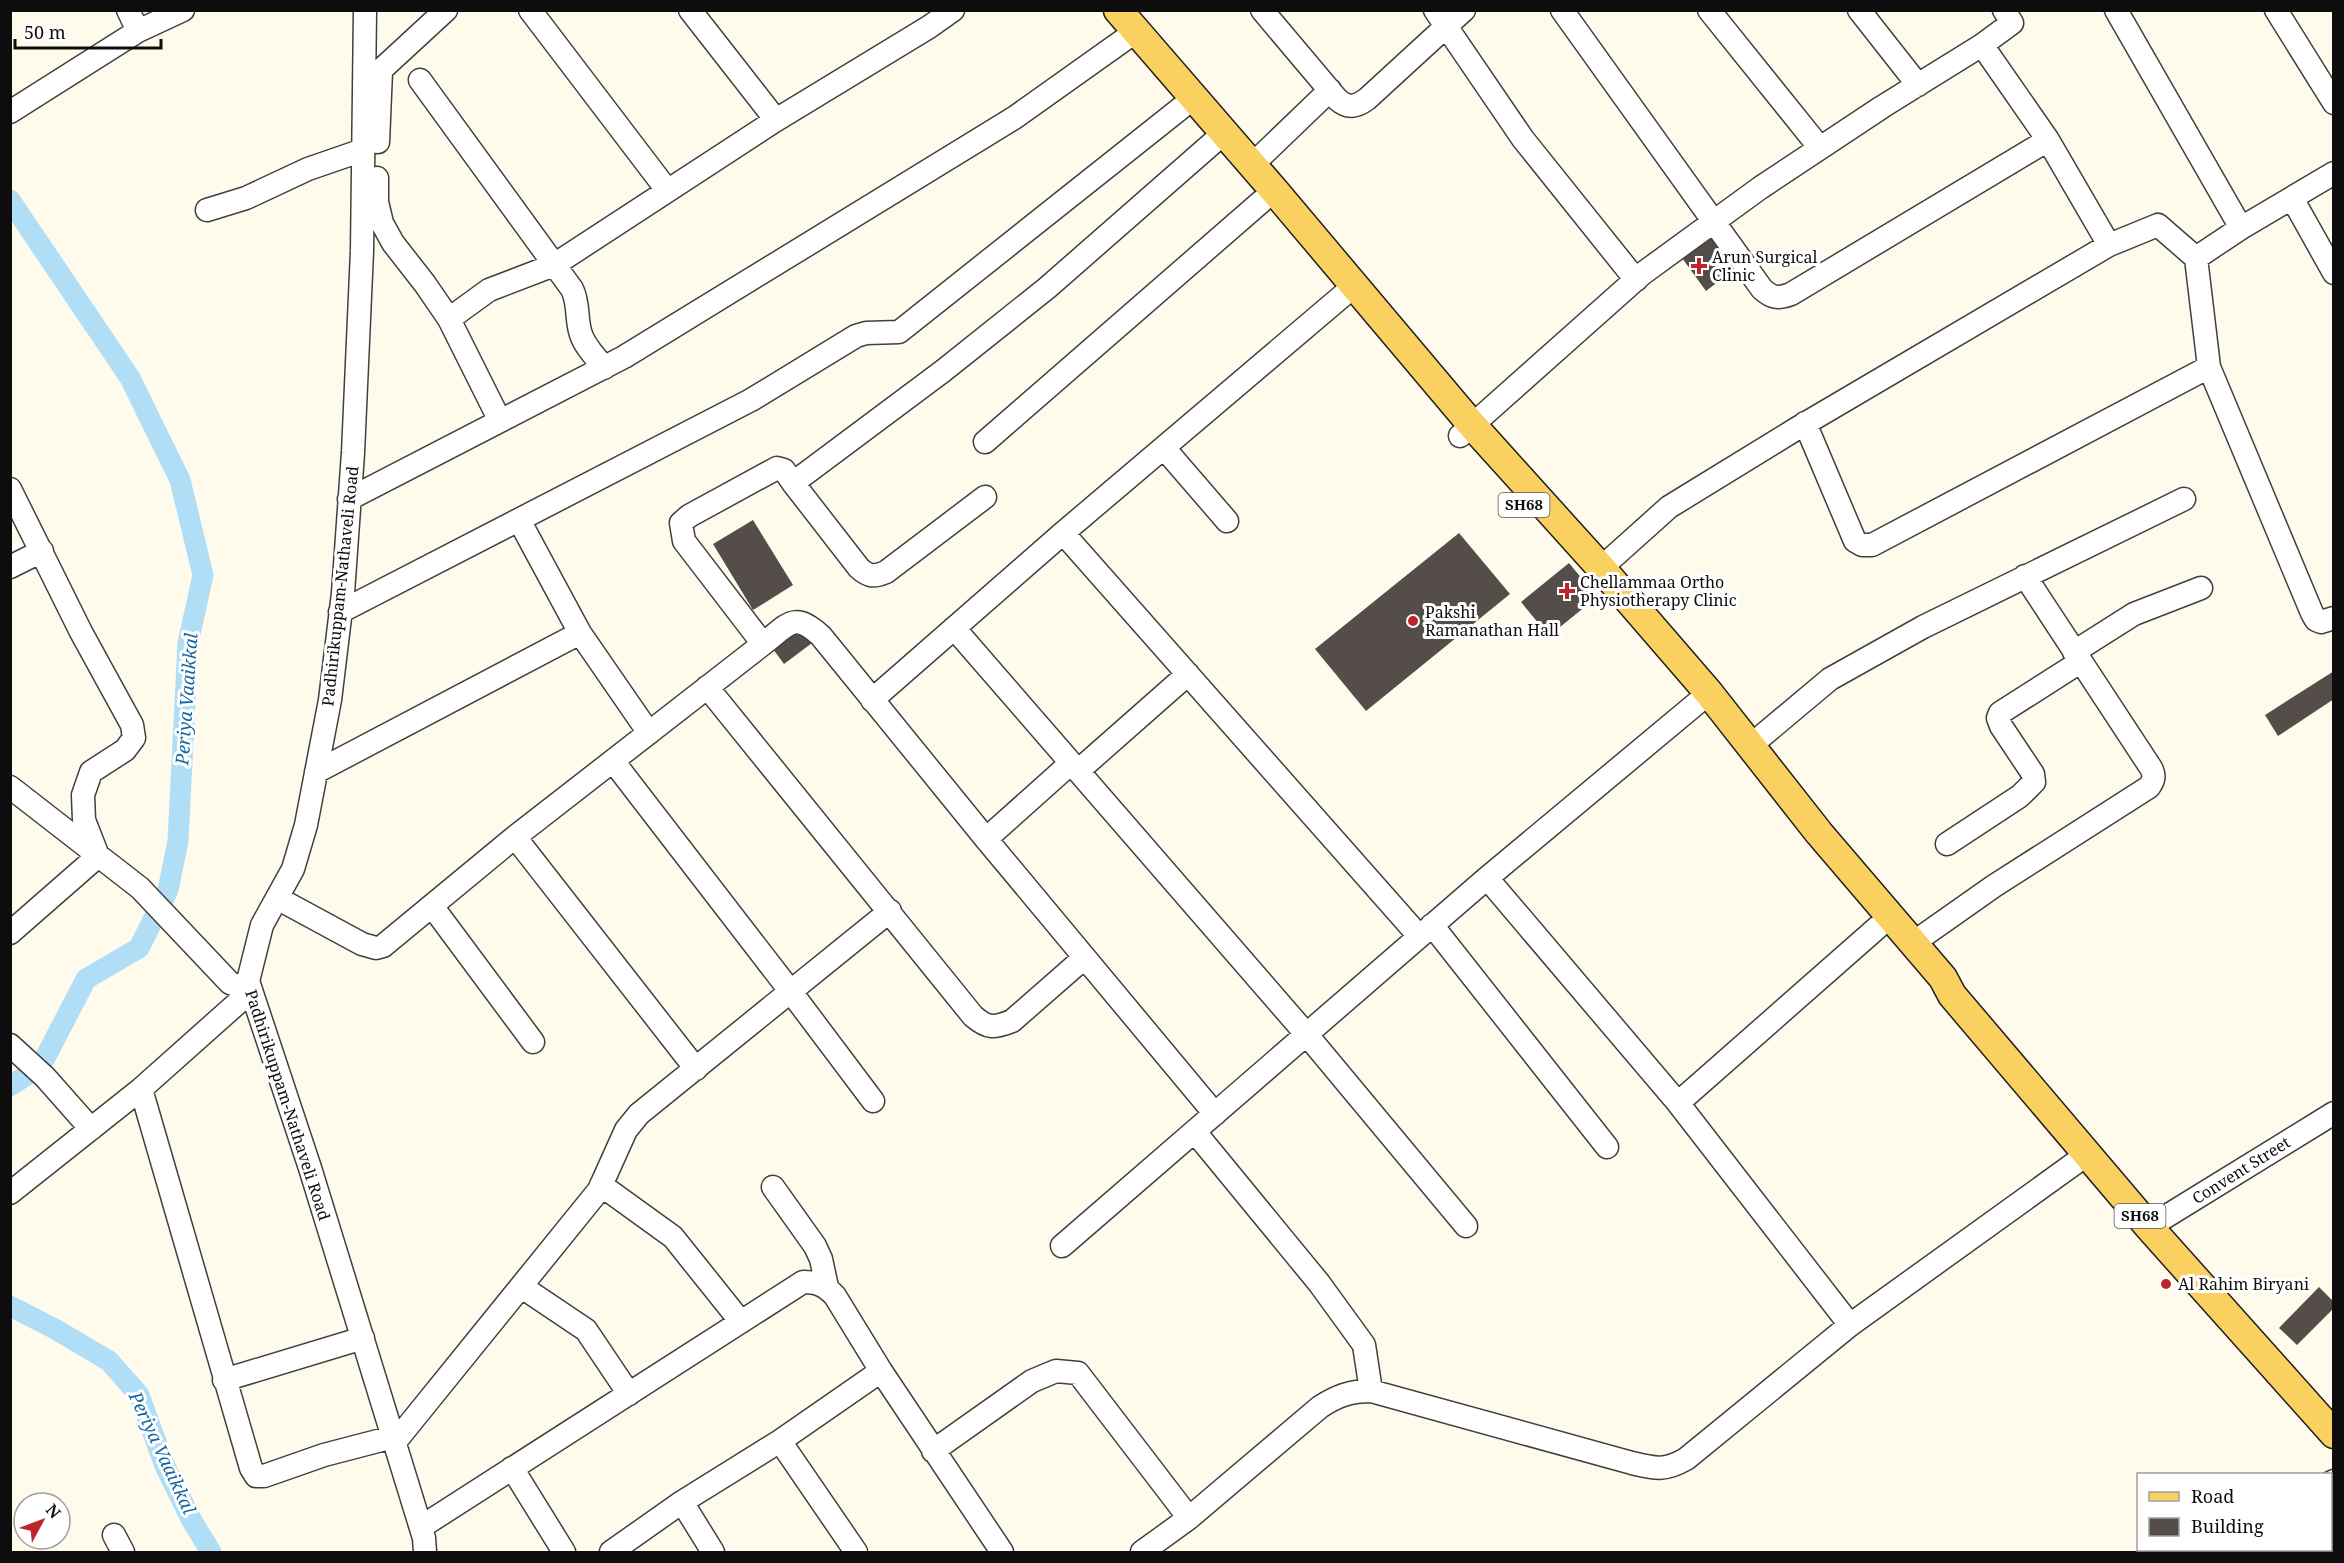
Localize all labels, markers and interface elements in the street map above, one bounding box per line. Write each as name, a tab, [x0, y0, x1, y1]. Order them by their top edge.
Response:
scale bar	[15, 12, 160, 50]
text: 50 m	[24, 20, 66, 44]
place label: Arun Surgical Clinic	[1712, 246, 1817, 286]
marker: Arun Surgical Clinic	[1690, 257, 1708, 275]
street label: Padhirikuppam-Nathaveli Road	[316, 465, 364, 707]
road number: SH68	[1498, 493, 1550, 517]
place label: Chellammaa Ortho Physiotherapy Clinic	[1580, 571, 1737, 611]
marker: Chellammaa Ortho Physiotherapy Clinic	[1558, 582, 1576, 600]
place label: Pakshi Ramanathan Hall	[1425, 601, 1559, 641]
marker: Pakshi Ramanathan Hall	[1406, 614, 1420, 628]
water label: Periya Vaaikkal	[169, 632, 203, 767]
street label: Padhirikuppam-Nathaveli Road	[240, 987, 336, 1223]
street label: Convent Street	[2188, 1131, 2295, 1209]
road number: SH68	[2114, 1204, 2166, 1228]
place label: Al Rahim Biryani	[2178, 1273, 2309, 1295]
marker: Al Rahim Biryani	[2159, 1277, 2173, 1291]
water label: Periya Vaaikkal	[124, 1387, 202, 1518]
legend	[2137, 1473, 2332, 1551]
text: Road	[2191, 1484, 2234, 1508]
north arrow	[12, 1491, 72, 1551]
text: N	[41, 1499, 66, 1523]
text: Building	[2191, 1514, 2264, 1538]

